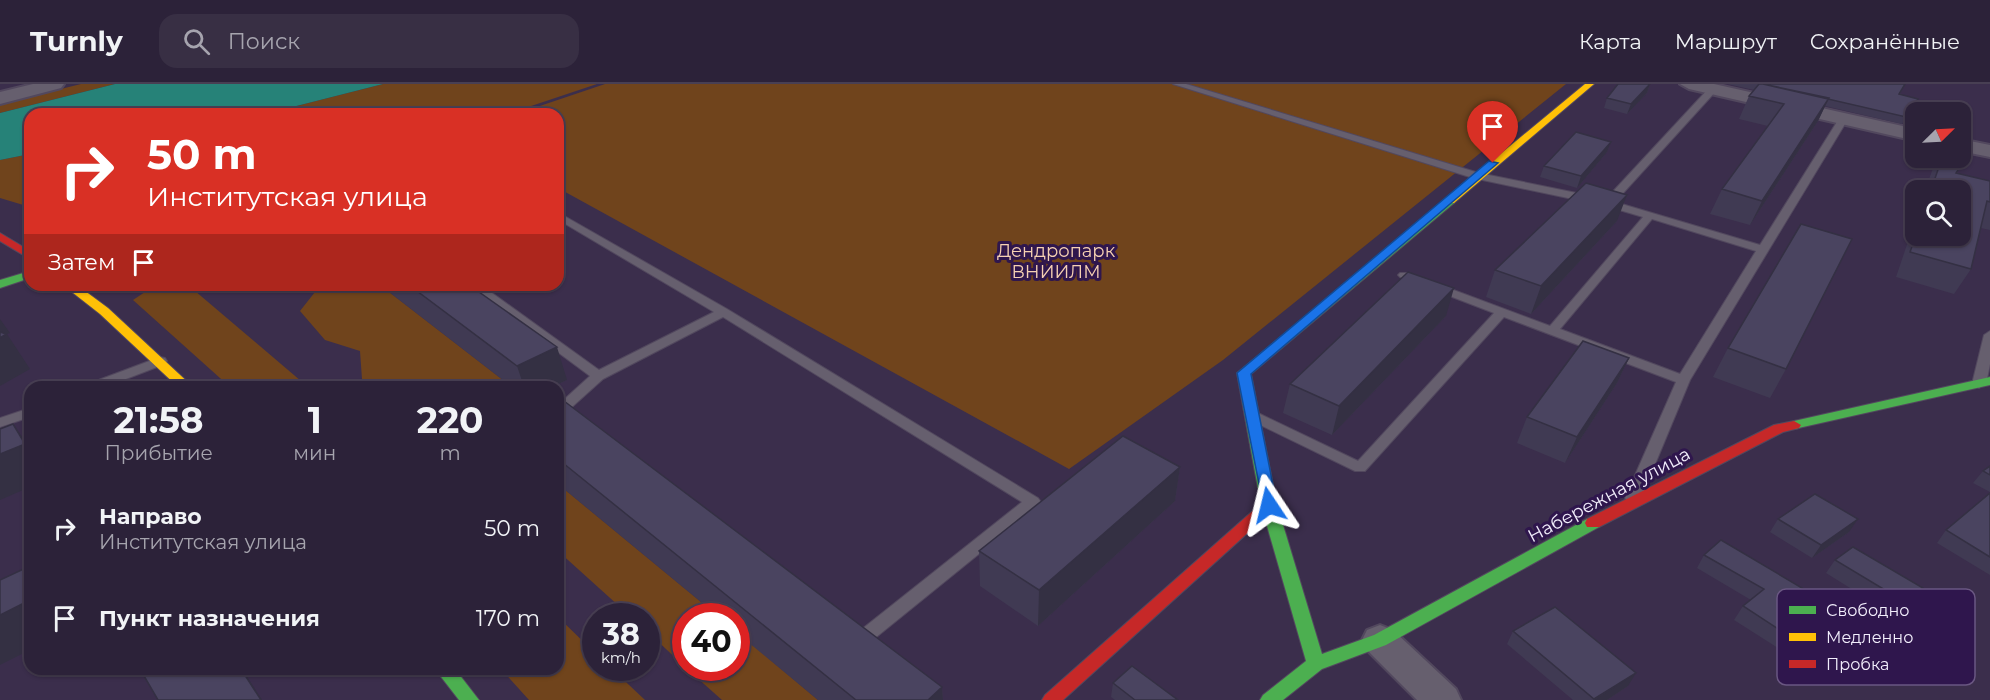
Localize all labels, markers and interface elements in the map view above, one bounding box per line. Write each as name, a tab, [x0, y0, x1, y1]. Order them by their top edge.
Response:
search box	[159, 14, 579, 68]
text: Turnly	[30, 24, 123, 58]
icon: search	[180, 25, 213, 58]
text: Поиск	[228, 28, 300, 55]
text: Карта	[1579, 29, 1642, 54]
text: Маршрут	[1675, 29, 1777, 54]
text: Сохранённые	[1810, 29, 1960, 54]
pin	[1467, 101, 1518, 163]
north arrow	[1905, 102, 1971, 168]
map controls	[1905, 102, 1971, 246]
icon: arrive	[1476, 110, 1509, 143]
text: 50 m	[147, 128, 256, 180]
icon: right	[48, 132, 126, 210]
text: Институтская улица	[147, 180, 428, 213]
button: search	[1905, 180, 1971, 246]
park label: Дендропарк ВНИИЛМ	[997, 240, 1116, 283]
icon: arrive	[127, 246, 160, 279]
text: Затем	[48, 249, 115, 276]
text: 21:58	[114, 398, 204, 442]
text: 1	[308, 398, 322, 442]
text: 220	[417, 398, 484, 442]
text: Прибытие	[104, 441, 213, 465]
text: мин	[293, 441, 336, 465]
text: m	[439, 441, 461, 465]
street label: Набережная улица	[1524, 443, 1694, 547]
position arrow	[1237, 473, 1301, 537]
text: Направо	[99, 503, 202, 530]
icon: right	[48, 512, 81, 545]
text: 50 m	[484, 515, 540, 542]
text: Институтская улица	[99, 530, 307, 554]
legend	[1777, 589, 1975, 685]
text: Свободно	[1826, 601, 1909, 620]
icon: arrive	[48, 602, 81, 635]
speed limit sign: 40	[672, 603, 750, 681]
text: Пункт назначения	[99, 605, 320, 632]
text: 170 m	[476, 605, 540, 632]
text: 38	[602, 616, 640, 653]
text: Медленно	[1826, 628, 1913, 647]
text: km/h	[601, 648, 641, 667]
text: Пробка	[1826, 655, 1889, 674]

